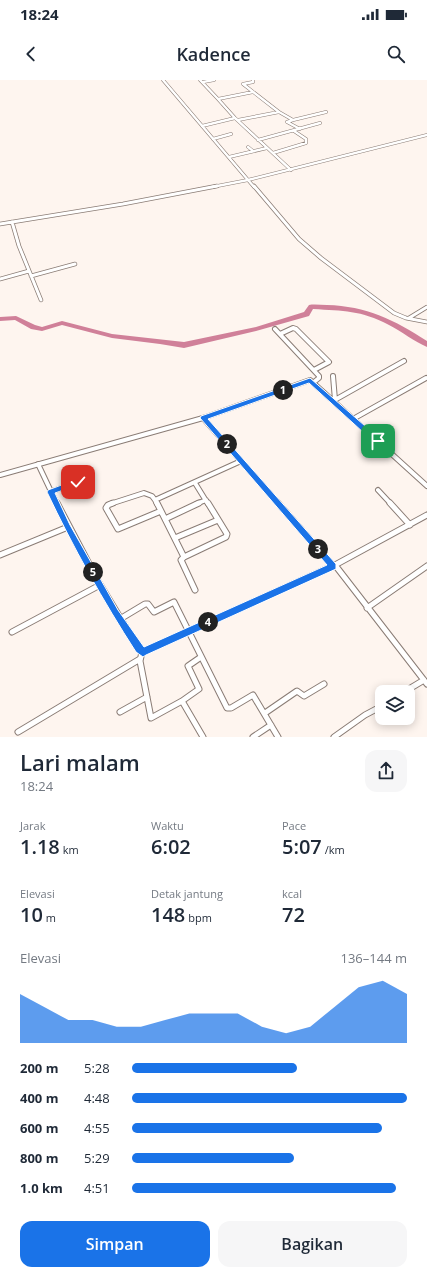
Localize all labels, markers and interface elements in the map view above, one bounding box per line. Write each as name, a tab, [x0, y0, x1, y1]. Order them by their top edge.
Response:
text: 18:24	[20, 4, 59, 24]
text: Kadence	[176, 42, 251, 66]
icon: back	[20, 43, 42, 65]
icon: search	[385, 43, 407, 65]
pin: 1	[273, 380, 293, 400]
text: 1	[280, 382, 286, 397]
pin	[361, 424, 395, 458]
icon: arrive	[367, 430, 389, 452]
pin: 2	[217, 434, 237, 454]
text: 2	[224, 436, 230, 451]
pin	[61, 465, 95, 499]
icon: check	[67, 471, 89, 493]
pin: 3	[308, 539, 328, 559]
text: 3	[315, 541, 321, 556]
pin: 5	[83, 562, 103, 582]
text: 5	[90, 564, 96, 579]
pin: 4	[198, 612, 218, 632]
text: 4	[205, 614, 211, 629]
map controls	[375, 685, 415, 725]
button: layers	[375, 685, 415, 725]
text: Lari malam	[20, 747, 140, 777]
button: share	[365, 750, 407, 792]
text: 18:24	[20, 777, 53, 795]
text: Jarak	[20, 818, 45, 833]
text: Waktu	[151, 818, 184, 833]
text: Pace	[282, 818, 306, 833]
text: 1.18	[20, 833, 60, 860]
text: 6:02	[151, 833, 191, 860]
text: 5:07	[282, 833, 322, 860]
text: km	[60, 842, 79, 857]
text: /km	[322, 842, 345, 857]
text: Elevasi	[20, 886, 55, 901]
text: Detak jantung	[151, 886, 223, 901]
text: kcal	[282, 886, 302, 901]
text: 10	[20, 901, 43, 928]
text: 148	[151, 901, 185, 928]
text: 72	[282, 901, 305, 928]
text: m	[43, 910, 56, 925]
text: bpm	[185, 910, 212, 925]
text: Elevasi	[20, 949, 61, 967]
text: 136–144 m	[340, 949, 407, 967]
text: 200 m	[20, 1059, 58, 1077]
text: 5:28	[84, 1059, 110, 1077]
text: 400 m	[20, 1089, 58, 1107]
text: 4:48	[84, 1089, 110, 1107]
text: 600 m	[20, 1119, 58, 1137]
text: 4:55	[84, 1119, 110, 1137]
text: 800 m	[20, 1149, 58, 1167]
text: 5:29	[84, 1149, 110, 1167]
text: 1.0 km	[20, 1179, 63, 1197]
text: 4:51	[84, 1179, 110, 1197]
button: Simpan	[20, 1221, 210, 1267]
button: Bagikan	[218, 1221, 407, 1267]

